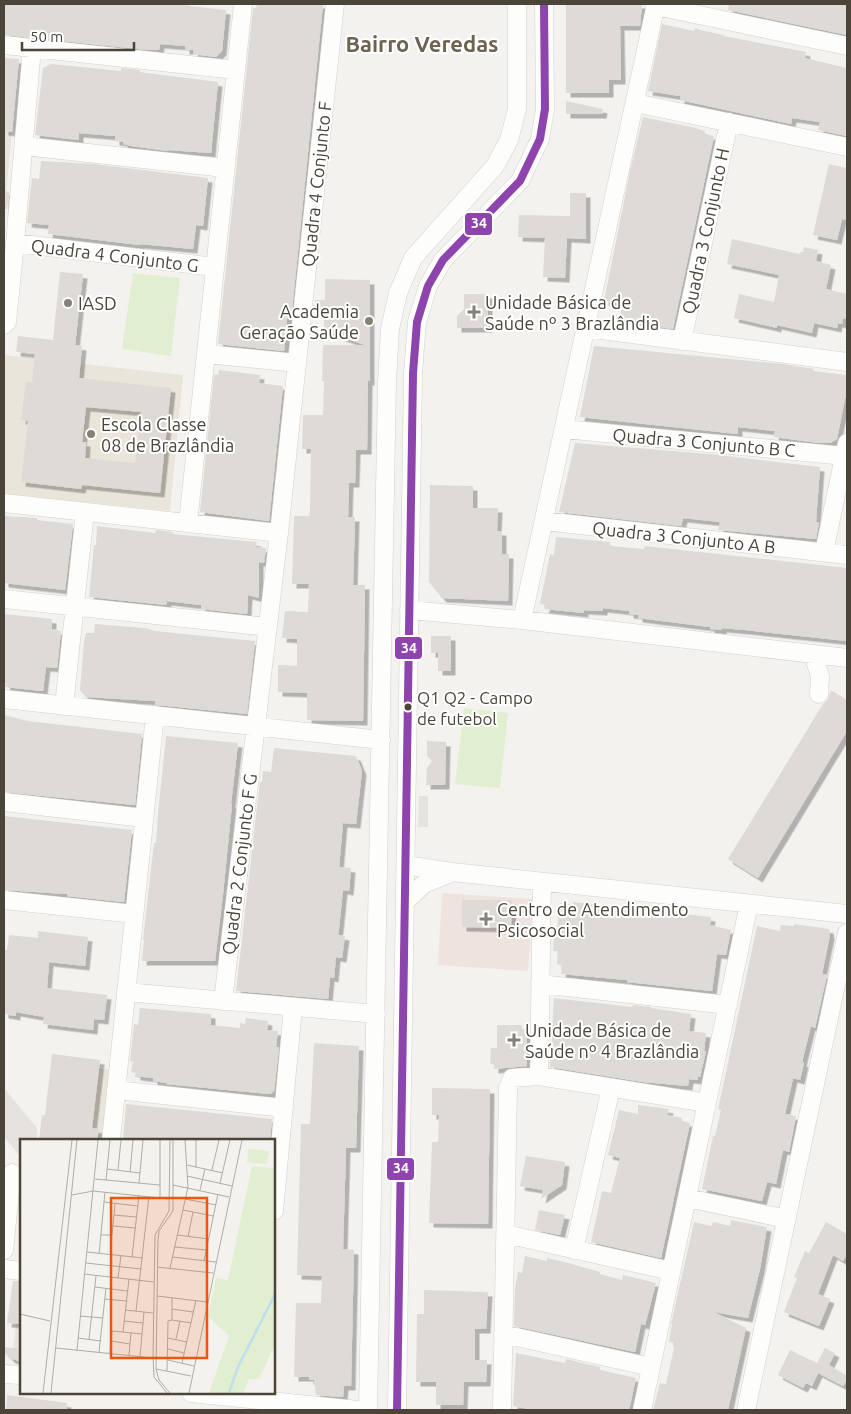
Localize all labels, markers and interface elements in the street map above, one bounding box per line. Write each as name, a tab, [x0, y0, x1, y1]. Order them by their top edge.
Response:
scale bar	[22, 20, 135, 52]
text: 50 m	[30, 28, 63, 45]
district label: Bairro Veredas	[345, 31, 499, 56]
street label: Quadra 4 Conjunto F	[297, 100, 336, 268]
street label: Quadra 3 Conjunto H	[678, 146, 733, 316]
line badge: 34	[464, 212, 493, 236]
text: 34	[471, 215, 487, 231]
street label: Quadra 4 Conjunto G	[30, 235, 200, 276]
place label: Unidade Básica de Saúde nº 3 Brazlândia	[485, 292, 659, 333]
place label: IASD	[78, 293, 117, 313]
marker: IASD	[62, 297, 74, 309]
place label: Academia Geração Saúde	[239, 301, 359, 342]
marker: Unidade Básica de Saúde nº 3 Brazlândia	[467, 305, 481, 319]
marker: Academia Geração Saúde	[363, 315, 375, 327]
place label: Escola Classe 08 de Brazlândia	[101, 414, 234, 455]
street label: Quadra 3 Conjunto B C	[612, 424, 796, 461]
marker: Escola Classe 08 de Brazlândia	[85, 428, 97, 440]
street label: Quadra 3 Conjunto A B	[591, 517, 777, 558]
line badge: 34	[394, 636, 423, 660]
text: 34	[401, 640, 417, 656]
place label: Q1 Q2 - Campo de futebol	[417, 688, 533, 728]
marker: Q1 Q2 - Campo de futebol	[403, 702, 413, 712]
street label: Quadra 2 Conjunto F G	[218, 772, 261, 956]
place label: Centro de Atendimento Psicosocial	[497, 899, 689, 940]
marker: Centro de Atendimento Psicosocial	[479, 912, 493, 926]
place label: Unidade Básica de Saúde nº 4 Brazlândia	[525, 1020, 699, 1061]
marker: Unidade Básica de Saúde nº 4 Brazlândia	[507, 1033, 521, 1047]
inset map	[20, 1139, 275, 1394]
line badge: 34	[386, 1157, 415, 1181]
text: 34	[393, 1160, 409, 1176]

